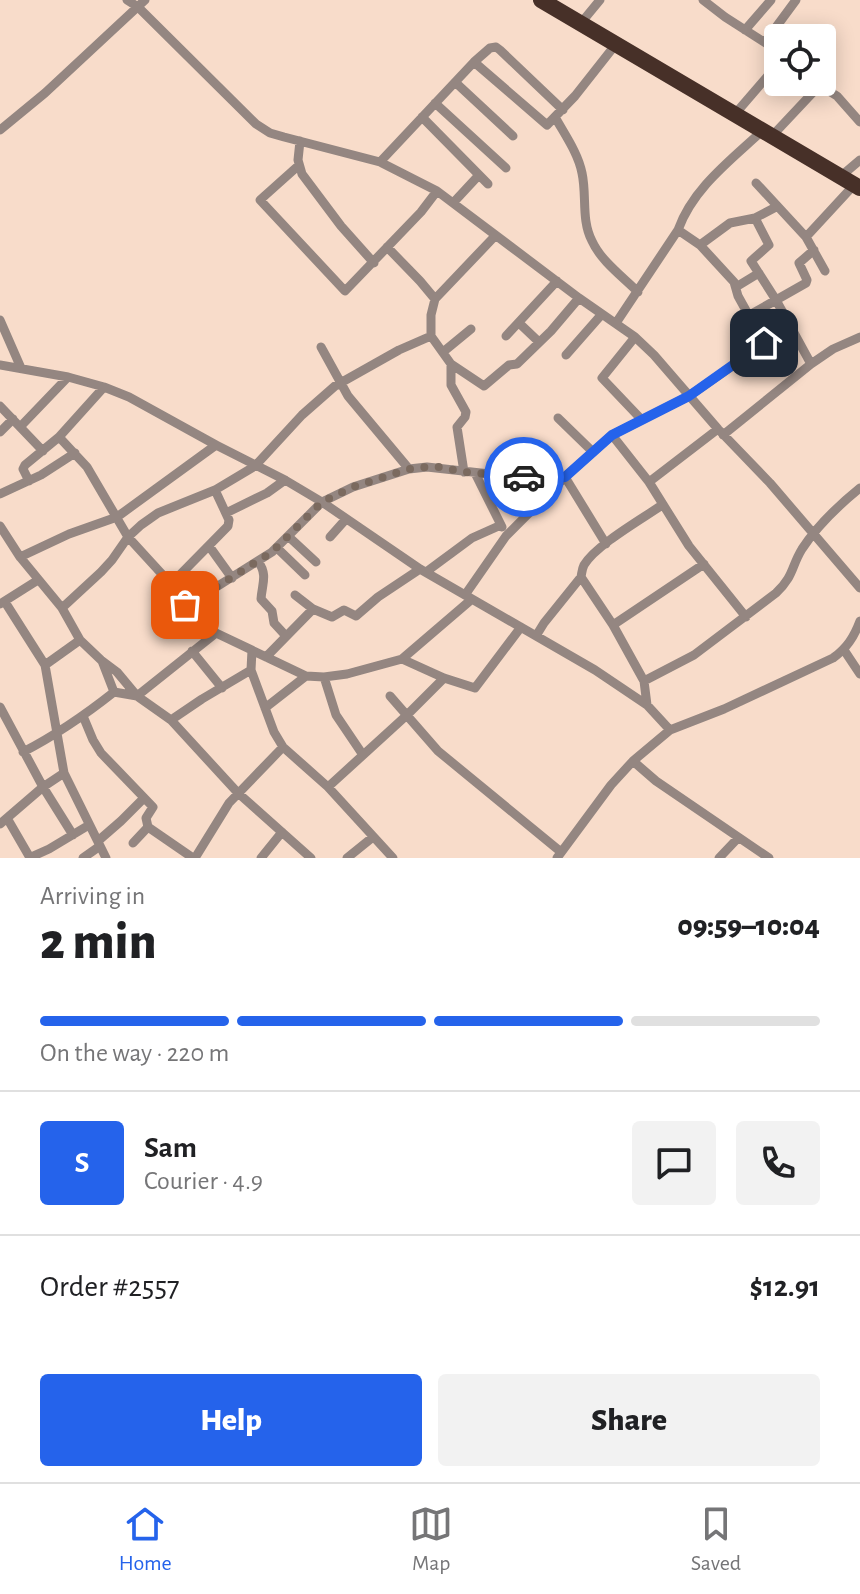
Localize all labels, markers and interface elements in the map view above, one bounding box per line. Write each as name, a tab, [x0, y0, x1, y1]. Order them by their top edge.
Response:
map controls	[764, 24, 836, 96]
button: locate	[764, 24, 836, 96]
pin	[730, 309, 798, 377]
icon: home	[742, 321, 786, 365]
courier	[484, 437, 564, 517]
icon: car	[502, 455, 546, 499]
pin	[151, 571, 219, 639]
icon: bag	[163, 583, 207, 627]
text: Arriving in	[40, 883, 145, 909]
text: 09:59–10:04	[677, 911, 820, 941]
text: 2 min	[40, 916, 156, 968]
text: On the way · 220 m	[40, 1040, 229, 1066]
button: chat	[632, 1121, 716, 1205]
button: phone	[736, 1121, 820, 1205]
text: Sam	[144, 1133, 197, 1163]
text: S	[75, 1148, 89, 1178]
text: Courier · 4.9	[144, 1168, 263, 1194]
text: Order #2557	[40, 1272, 179, 1302]
text: $12.91	[749, 1272, 820, 1302]
button: Help	[40, 1374, 422, 1466]
button: Share	[438, 1374, 820, 1466]
tab: Home	[119, 1502, 172, 1576]
tab: Map	[409, 1502, 453, 1576]
tab: Saved	[691, 1502, 741, 1576]

